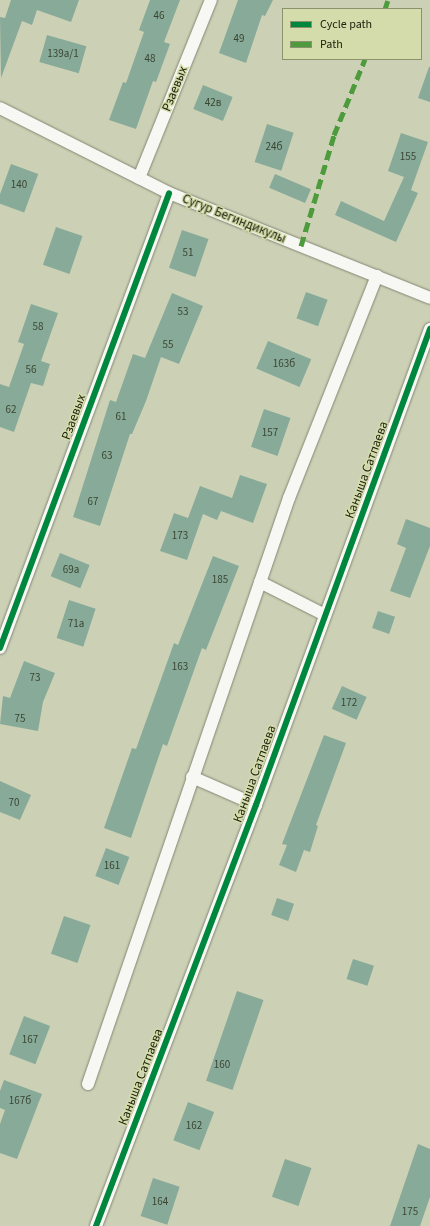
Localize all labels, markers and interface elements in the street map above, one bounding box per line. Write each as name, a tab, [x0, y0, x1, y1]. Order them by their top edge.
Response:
legend	[282, 8, 422, 60]
house number: 46	[154, 9, 164, 23]
text: Cycle path	[320, 16, 372, 33]
house number: 49	[234, 32, 244, 46]
text: Path	[320, 36, 343, 53]
house number: 139а/1	[47, 47, 79, 61]
house number: 48	[145, 52, 155, 66]
street label: Рзаевых	[159, 64, 191, 114]
house number: 42в	[205, 96, 221, 110]
house number: 24б	[266, 140, 282, 154]
house number: 155	[400, 150, 416, 164]
house number: 140	[11, 178, 27, 192]
street label: Сугур Бегиндикулы	[180, 191, 288, 247]
house number: 51	[183, 246, 193, 260]
house number: 53	[178, 305, 188, 319]
house number: 58	[33, 320, 43, 334]
house number: 55	[163, 338, 173, 352]
house number: 163б	[273, 357, 295, 371]
house number: 56	[26, 363, 36, 377]
street label: Рзаевых	[59, 392, 89, 442]
house number: 62	[6, 403, 16, 417]
house number: 61	[116, 410, 126, 424]
street label: Каныша Сатпаева	[342, 419, 392, 521]
house number: 157	[262, 426, 278, 440]
house number: 63	[102, 449, 112, 463]
house number: 67	[88, 495, 98, 509]
house number: 173	[172, 529, 188, 543]
house number: 69а	[63, 563, 79, 577]
house number: 185	[212, 573, 228, 587]
house number: 71а	[68, 617, 84, 631]
house number: 163	[172, 660, 188, 674]
house number: 73	[30, 671, 40, 685]
house number: 172	[341, 696, 357, 710]
house number: 75	[15, 712, 25, 726]
street label: Каныша Сатпаева	[230, 723, 280, 825]
house number: 70	[9, 796, 19, 810]
house number: 161	[104, 859, 120, 873]
street label: Каныша Сатпаева	[115, 1027, 167, 1127]
house number: 167	[22, 1033, 38, 1047]
house number: 160	[214, 1058, 230, 1072]
house number: 167б	[9, 1094, 31, 1108]
house number: 162	[186, 1119, 202, 1133]
house number: 164	[152, 1195, 168, 1209]
house number: 175	[402, 1205, 418, 1219]

